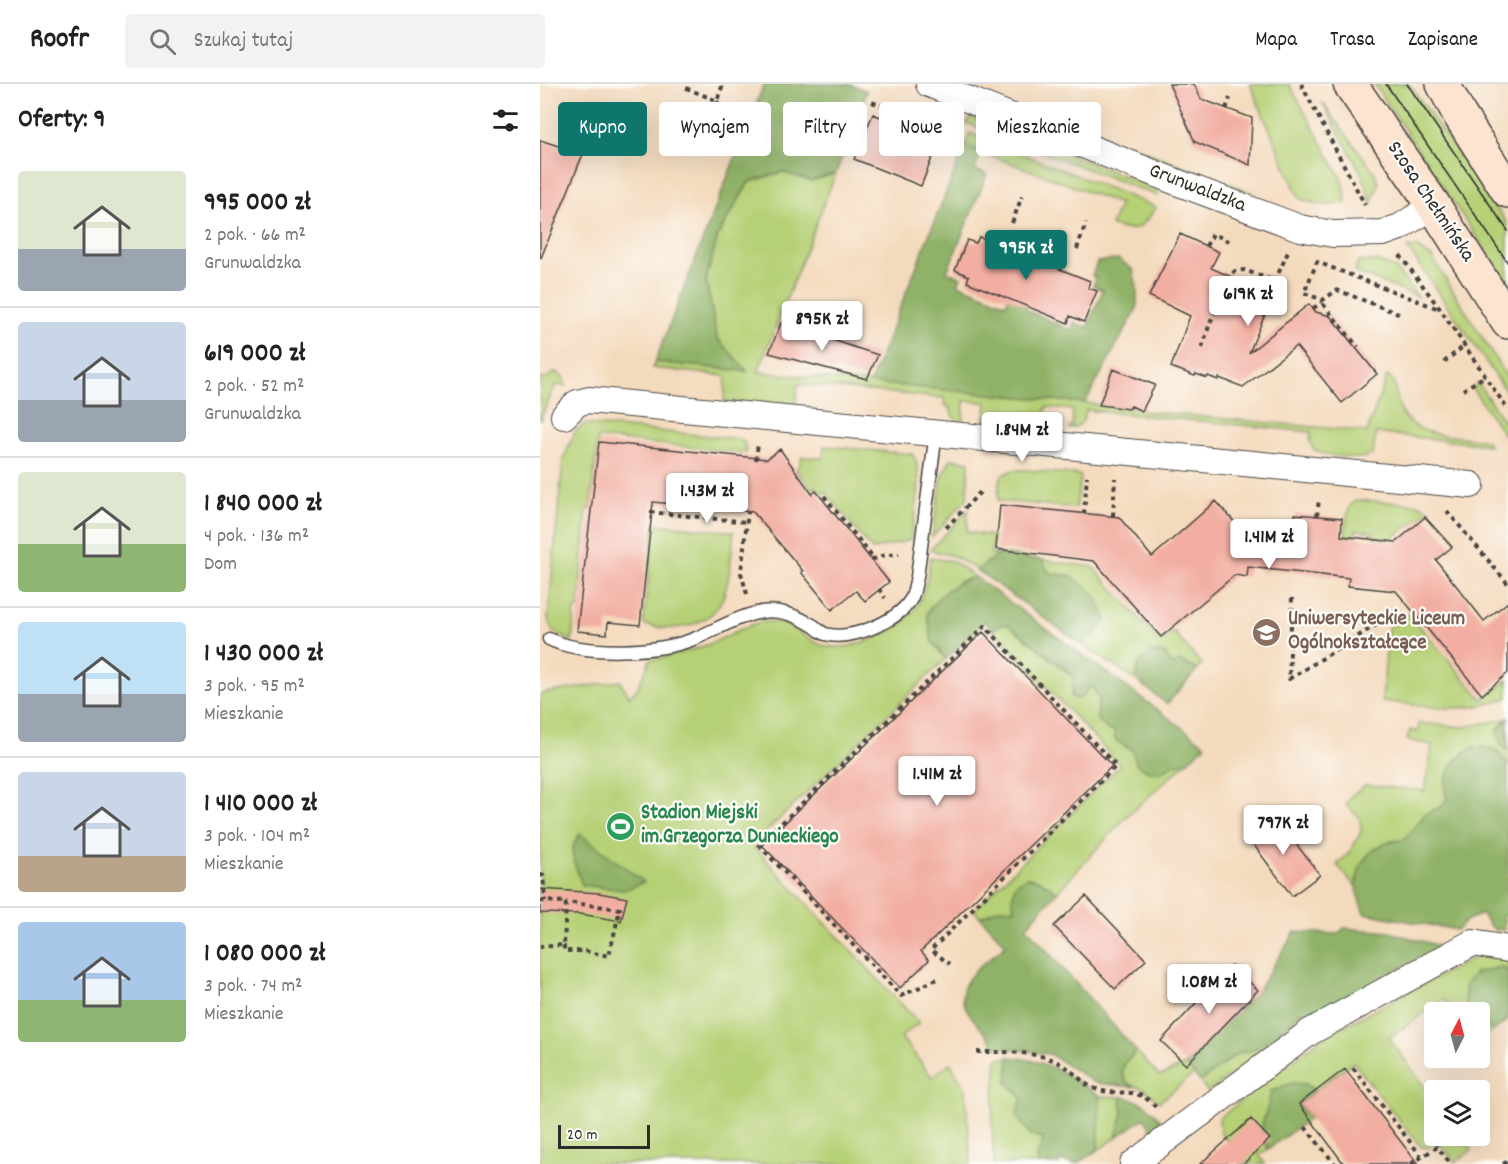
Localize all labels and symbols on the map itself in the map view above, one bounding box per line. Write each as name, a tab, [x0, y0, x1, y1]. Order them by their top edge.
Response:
street label: Szosa Chełmińska	[1378, 136, 1482, 269]
street label: Grunwaldzka	[1144, 157, 1251, 222]
pin: 995K zł	[971, 230, 1081, 281]
pin: 619K zł	[1193, 276, 1303, 327]
pin: 895K zł	[767, 301, 877, 352]
pin: 1.84M zł	[960, 412, 1084, 463]
pin: 1.43M zł	[645, 473, 769, 524]
pin: 1.41M zł	[1207, 519, 1331, 570]
place label: Uniwersyteckie Liceum Ogólnokształcące	[1288, 605, 1465, 659]
school or university icon: Uniwersyteckie Liceum Ogólnokształcące	[1251, 616, 1283, 648]
pin: 1.41M zł	[875, 756, 999, 807]
place label: Stadion Miejski im.Grzegorza Dunieckiego	[641, 799, 839, 853]
pin: 797K zł	[1228, 805, 1338, 856]
sports icon: Stadion Miejski im.Grzegorza Dunieckiego	[604, 810, 636, 842]
pin: 1.08M zł	[1147, 964, 1271, 1015]
north arrow	[1424, 1002, 1490, 1068]
scale bar	[558, 1122, 650, 1150]

